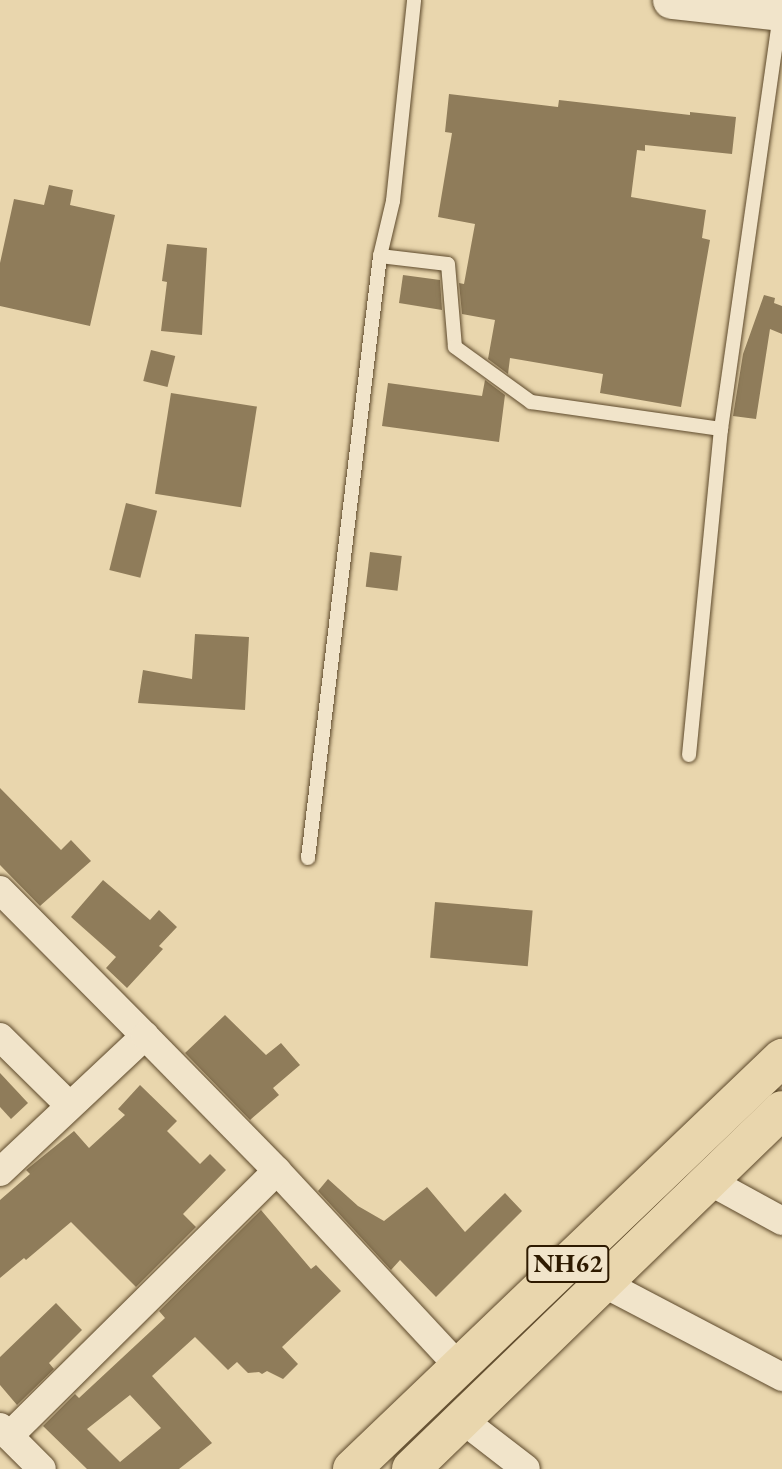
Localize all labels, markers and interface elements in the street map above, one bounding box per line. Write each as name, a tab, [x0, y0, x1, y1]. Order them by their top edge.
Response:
road number: NH62	[526, 1242, 610, 1287]

